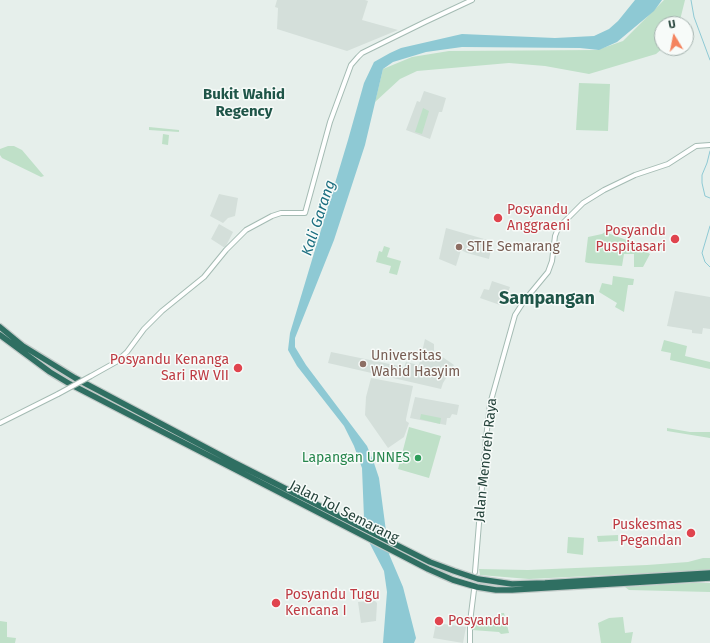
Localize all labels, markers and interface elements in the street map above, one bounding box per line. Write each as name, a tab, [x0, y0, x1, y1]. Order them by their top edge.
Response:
north arrow	[654, 16, 694, 56]
text: U	[667, 18, 677, 32]
district label: Bukit Wahid Regency	[203, 86, 285, 121]
water label: Kali Garang	[298, 178, 340, 258]
place label: Posyandu Anggraeni	[507, 202, 570, 234]
marker: Posyandu Anggraeni	[492, 212, 504, 224]
place label: Posyandu Puspitasari	[595, 223, 666, 256]
marker: Posyandu Puspitasari	[669, 233, 681, 245]
place label: STIE Semarang	[467, 239, 560, 255]
marker: STIE Semarang	[454, 242, 464, 252]
district label: Sampangan	[499, 288, 595, 310]
place label: Universitas Wahid Hasyim	[371, 348, 460, 380]
place label: Posyandu Kenanga Sari RW VII	[110, 352, 229, 384]
marker: Universitas Wahid Hasyim	[358, 359, 368, 369]
marker: Posyandu Kenanga Sari RW VII	[232, 362, 244, 374]
street label: Jalan Menoreh Raya	[471, 397, 501, 523]
place label: Lapangan UNNES	[302, 450, 410, 466]
marker: Lapangan UNNES	[413, 453, 423, 463]
street label: Jalan Tol Semarang	[286, 477, 402, 547]
place label: Puskesmas Pegandan	[612, 517, 682, 550]
marker: Puskesmas Pegandan	[685, 527, 697, 539]
place label: Posyandu Tugu Kencana I	[285, 587, 380, 620]
marker: Posyandu Tugu Kencana I	[270, 597, 282, 609]
place label: Posyandu	[448, 613, 509, 629]
marker: Posyandu	[433, 615, 445, 627]

